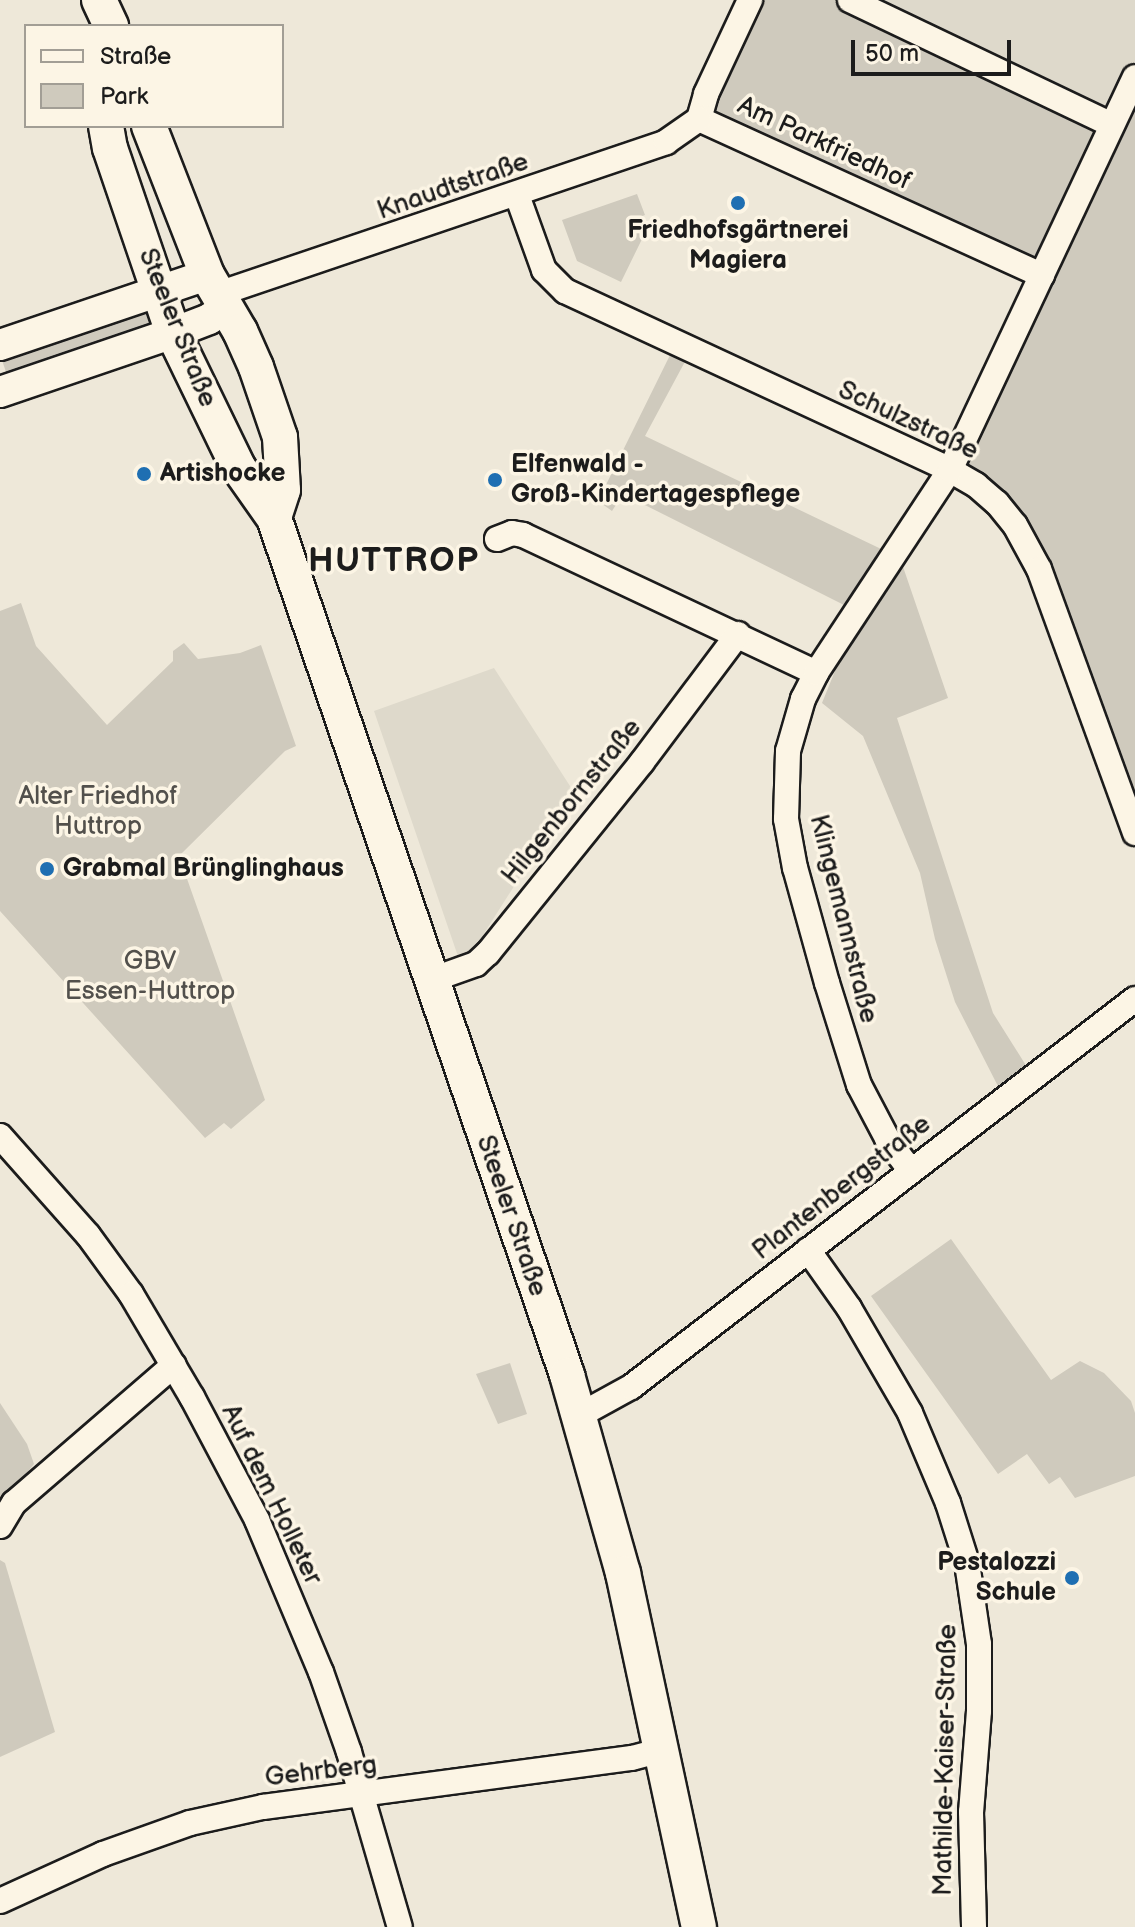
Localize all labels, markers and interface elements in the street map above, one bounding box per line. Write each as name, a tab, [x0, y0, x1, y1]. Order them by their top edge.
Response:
legend	[24, 24, 284, 128]
scale bar	[855, 24, 1015, 74]
text: 50 m	[865, 39, 919, 68]
text: Straße	[100, 42, 171, 71]
text: Park	[100, 82, 148, 111]
street label: Am Parkfriedhof	[732, 90, 916, 198]
street label: Knaudtstraße	[373, 147, 533, 227]
marker: Friedhofsgärtnerei Magiera	[729, 194, 747, 212]
place label: Friedhofsgärtnerei Magiera	[627, 215, 849, 276]
street label: Steeler Straße	[131, 244, 223, 412]
street label: Schulzstraße	[833, 375, 983, 467]
place label: Elfenwald - Groß-Kindertagespflege	[511, 449, 800, 510]
place label: Artishocke	[160, 458, 285, 490]
marker: Artishocke	[135, 465, 153, 483]
marker: Elfenwald - Groß-Kindertagespflege	[486, 471, 504, 489]
district label: HUTTROP	[308, 541, 480, 581]
street label: Hilgenbornstraße	[496, 713, 648, 891]
park label: Alter Friedhof Huttrop	[18, 781, 178, 842]
street label: Klingemannstraße	[802, 812, 884, 1026]
place label: Grabmal Brünglinghaus	[63, 853, 344, 885]
marker: Grabmal Brünglinghaus	[38, 860, 56, 878]
park label: GBV Essen-Huttrop	[65, 946, 235, 1008]
street label: Plantenbergstraße	[747, 1109, 937, 1267]
street label: Steeler Straße	[469, 1131, 553, 1301]
street label: Auf dem Holleter	[214, 1400, 328, 1590]
place label: Pestalozzi Schule	[937, 1547, 1056, 1608]
marker: Pestalozzi Schule	[1063, 1569, 1081, 1587]
street label: Mathilde-Kaiser-Straße	[928, 1624, 964, 1896]
street label: Gehrberg	[263, 1750, 379, 1794]

